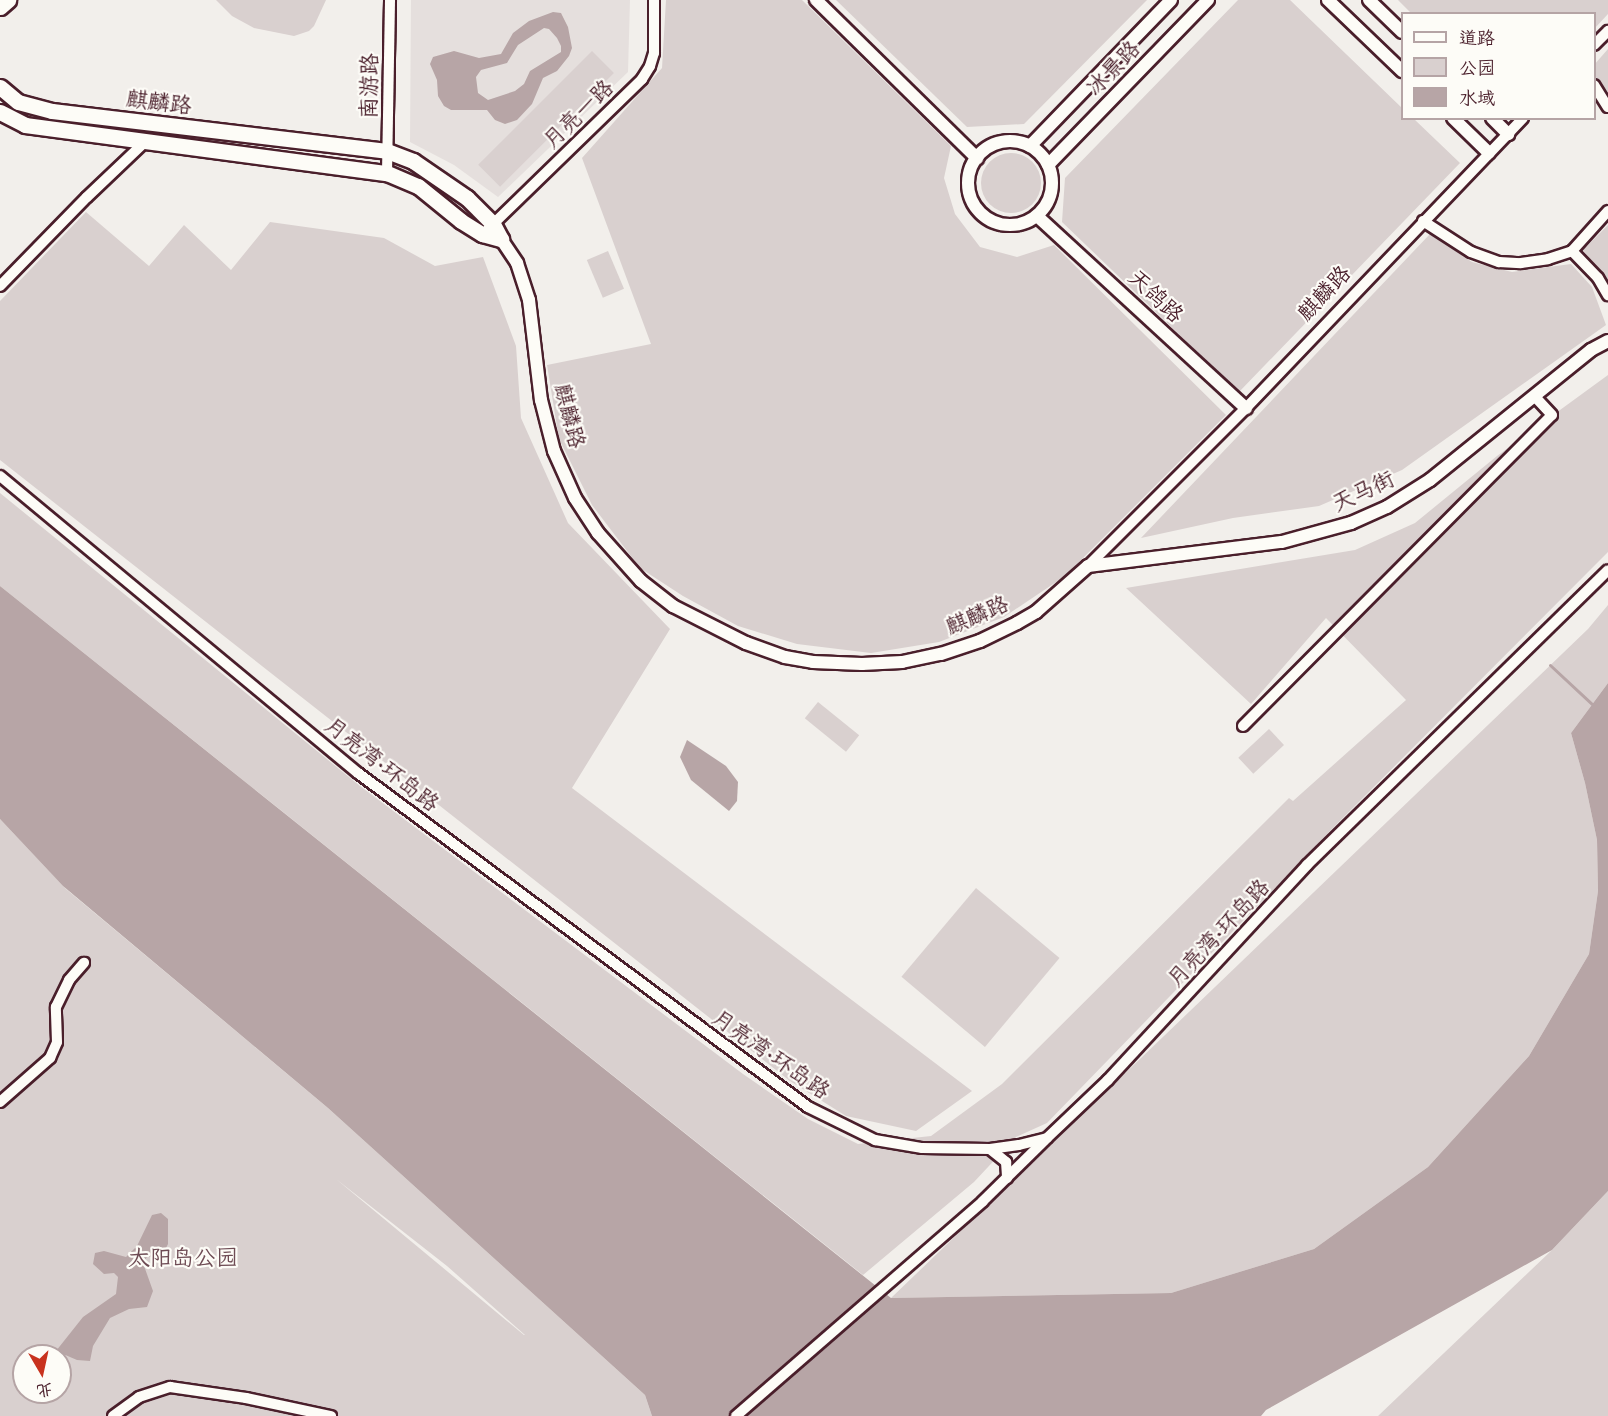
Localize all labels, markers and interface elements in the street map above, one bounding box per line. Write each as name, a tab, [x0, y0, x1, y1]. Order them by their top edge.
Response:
legend	[1401, 12, 1596, 120]
text: 道路	[1459, 26, 1495, 50]
street label: 冰景路	[1081, 35, 1145, 101]
street label: 南游路	[355, 53, 383, 119]
text: 公园	[1459, 56, 1495, 80]
street label: 月亮一路	[537, 74, 619, 154]
street label: 麒麟路	[125, 85, 193, 119]
text: 水域	[1459, 86, 1495, 110]
street label: 麒麟路	[1292, 260, 1356, 326]
street label: 天鸽路	[1123, 264, 1189, 328]
street label: 麒麟路	[549, 381, 591, 451]
street label: 天马街	[1328, 465, 1398, 517]
street label: 麒麟路	[941, 590, 1013, 640]
street label: 月亮湾·环岛路	[319, 711, 445, 817]
street label: 月亮湾·环岛路	[1161, 873, 1275, 993]
street label: 月亮湾·环岛路	[707, 1004, 835, 1104]
park label: 太阳岛公园	[128, 1245, 238, 1271]
north arrow	[12, 1344, 72, 1404]
text: 北	[35, 1379, 54, 1402]

